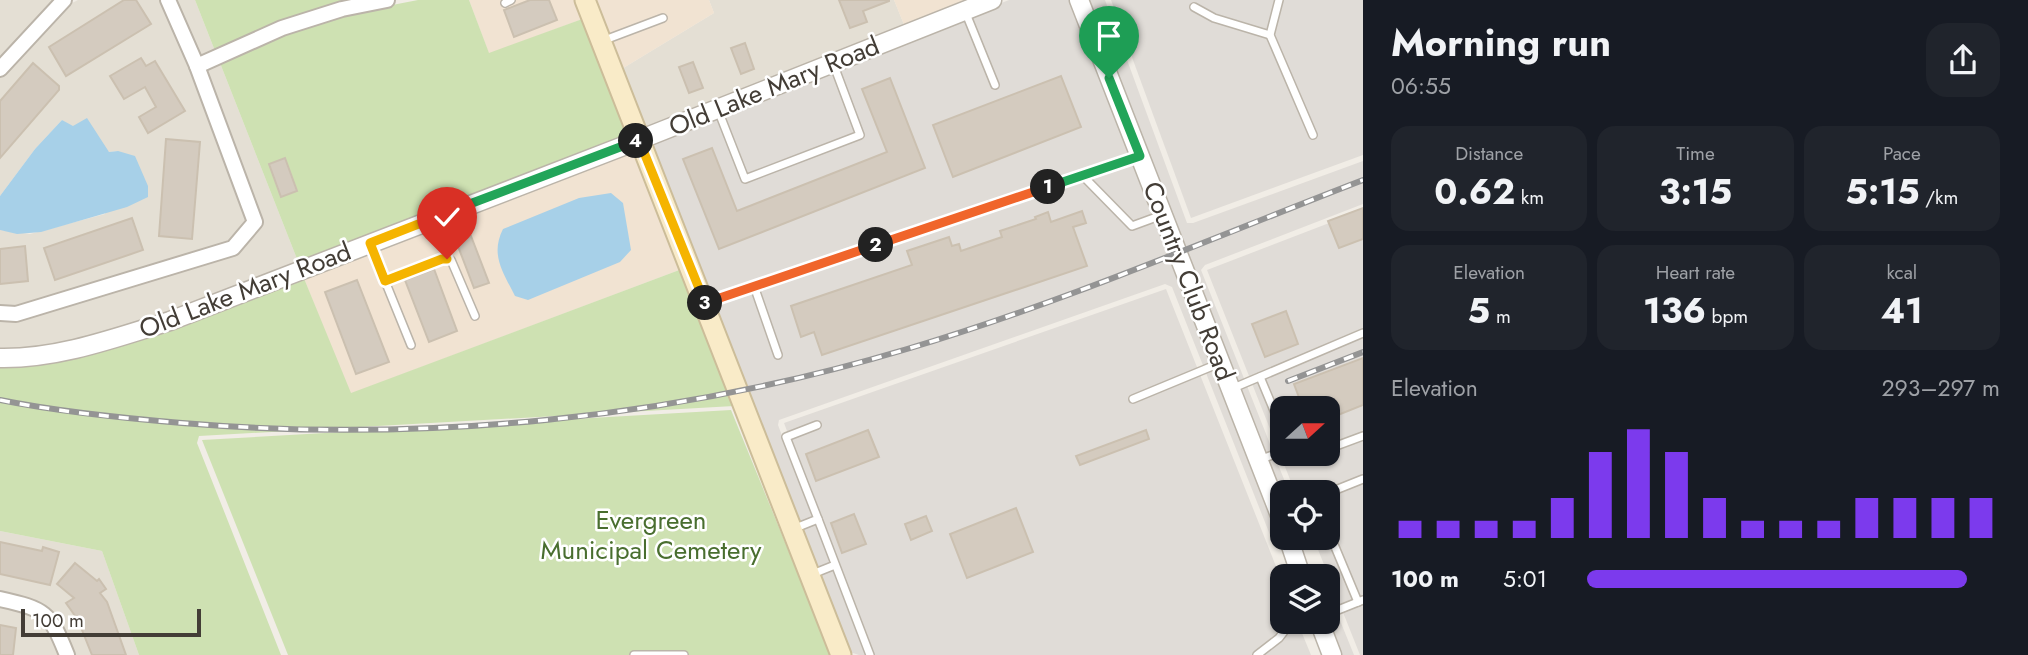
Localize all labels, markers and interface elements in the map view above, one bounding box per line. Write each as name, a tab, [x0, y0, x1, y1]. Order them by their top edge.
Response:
pin	[1079, 6, 1139, 78]
text: Morning run	[1391, 15, 1611, 70]
icon: arrive	[1090, 17, 1128, 55]
button: share	[1926, 23, 2000, 97]
street label: Old Lake Mary Road	[663, 26, 885, 146]
text: 06:55	[1391, 69, 1451, 103]
pin: 4	[618, 124, 654, 158]
text: 4	[629, 127, 642, 154]
text: Distance	[1455, 140, 1523, 167]
text: Time	[1676, 140, 1715, 167]
text: Pace	[1883, 140, 1921, 167]
text: 0.62	[1434, 167, 1515, 217]
text: 3:15	[1659, 167, 1732, 217]
text: 5:15	[1845, 167, 1920, 217]
pin: 1	[1030, 170, 1066, 204]
text: 1	[1043, 173, 1052, 200]
street label: Country Club Road	[1134, 176, 1244, 386]
text: km	[1515, 184, 1544, 211]
text: /km	[1920, 184, 1958, 211]
pin	[417, 187, 477, 259]
icon: check	[428, 198, 466, 236]
pin: 2	[858, 228, 894, 262]
text: 2	[869, 231, 882, 258]
street label: Old Lake Mary Road	[134, 232, 356, 348]
text: Elevation	[1453, 259, 1525, 286]
text: Heart rate	[1656, 259, 1735, 286]
text: kcal	[1886, 259, 1917, 286]
pin: 3	[688, 286, 722, 320]
text: 5	[1468, 286, 1490, 336]
text: 136	[1643, 286, 1706, 336]
text: 41	[1881, 286, 1923, 336]
text: 3	[699, 289, 710, 316]
text: m	[1490, 303, 1511, 330]
text: bpm	[1706, 303, 1748, 330]
text: Elevation	[1391, 371, 1478, 405]
text: 293–297 m	[1882, 371, 2000, 405]
north arrow	[1270, 396, 1340, 466]
map controls	[1270, 396, 1340, 634]
button: locate	[1270, 480, 1340, 550]
park label: Evergreen Municipal Cemetery	[540, 501, 762, 569]
text: 100 m	[1391, 562, 1459, 596]
text: 5:01	[1503, 562, 1547, 596]
button: layers	[1270, 564, 1340, 634]
scale bar	[21, 606, 201, 638]
text: 100 m	[32, 607, 84, 634]

